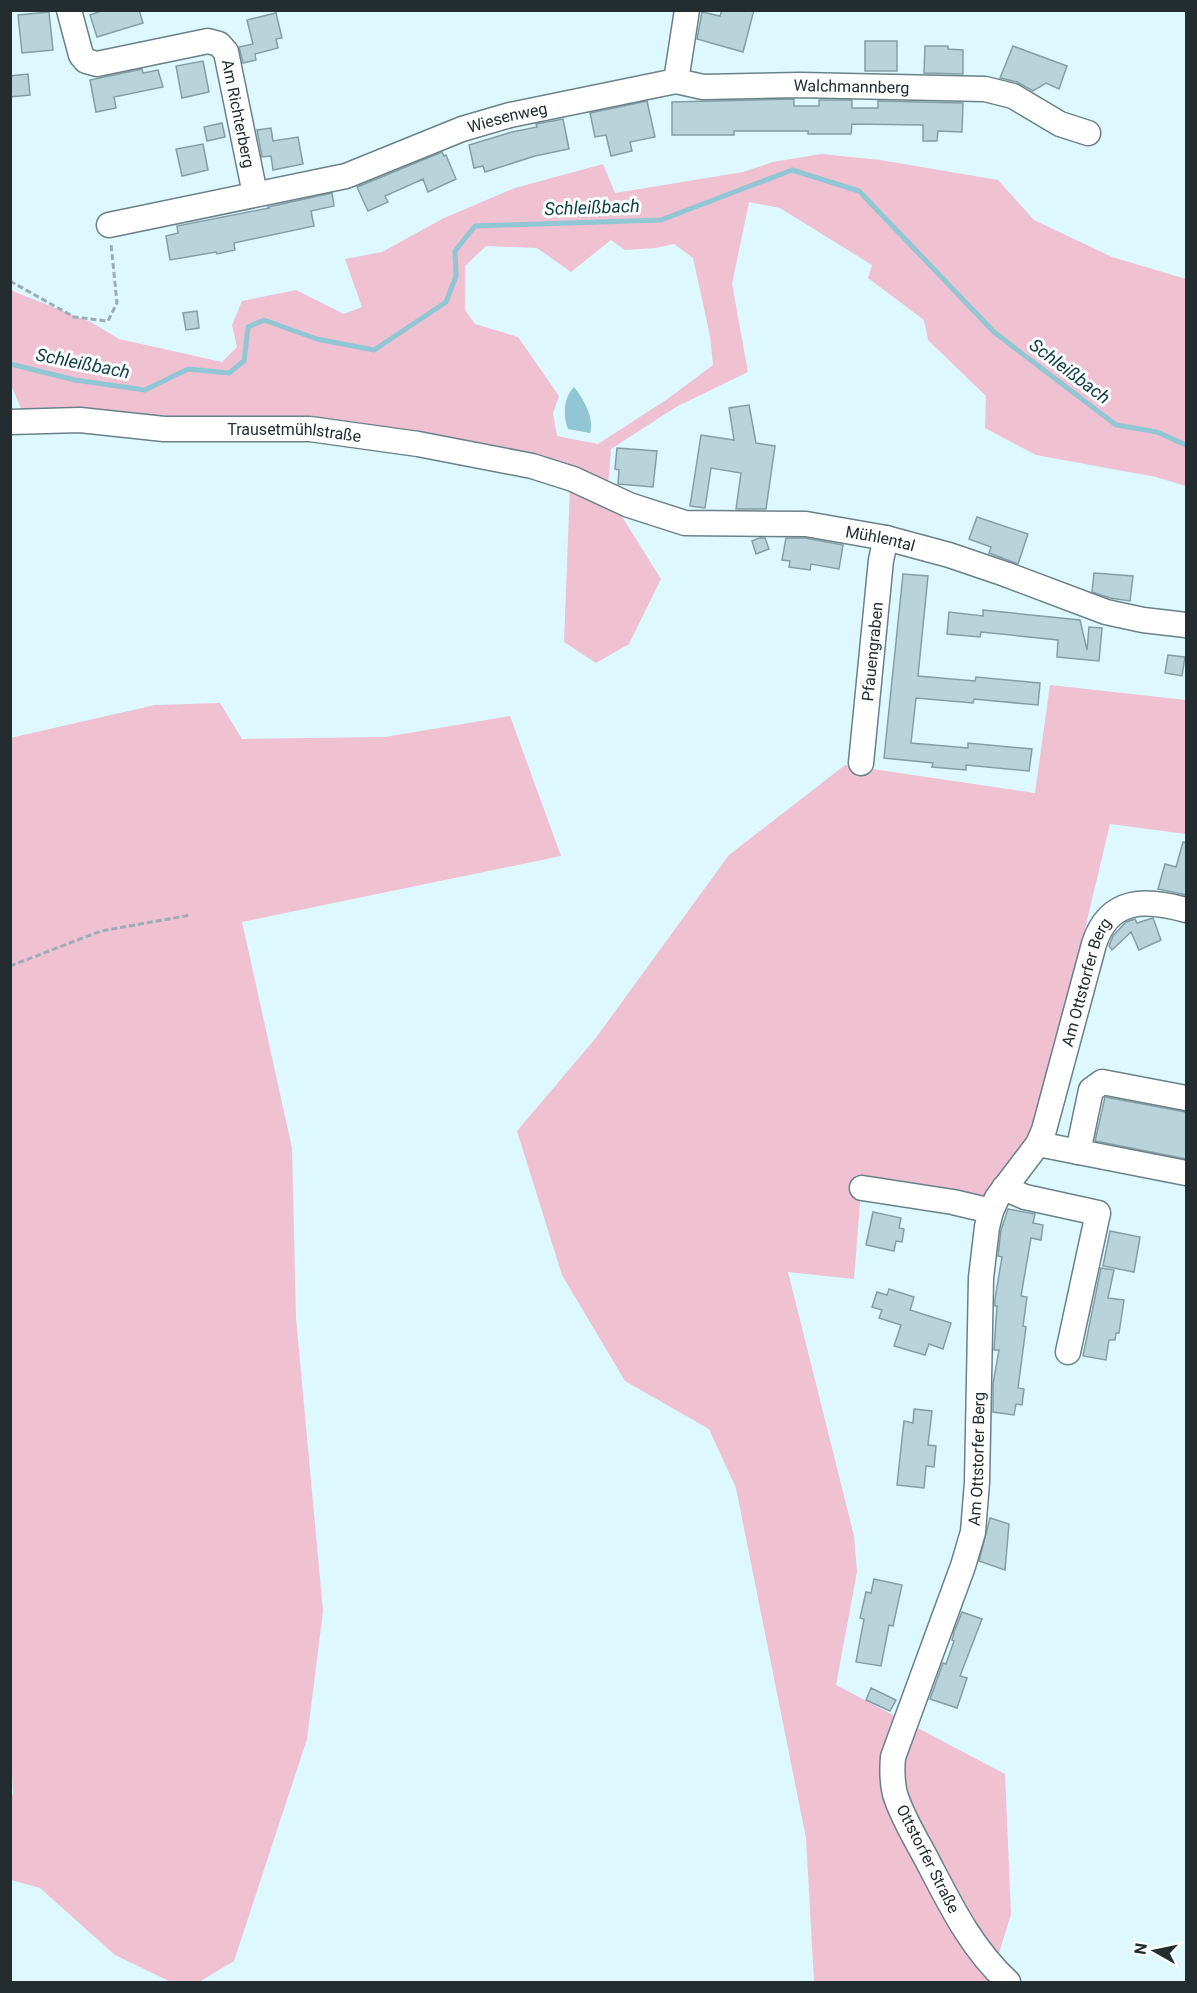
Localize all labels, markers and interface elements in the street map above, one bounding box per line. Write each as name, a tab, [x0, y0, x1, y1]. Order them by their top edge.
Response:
street label: Am Richterberg	[218, 58, 259, 169]
street label: Walchmannberg	[793, 75, 910, 97]
street label: Wiesenweg	[465, 98, 549, 136]
water label: Schleißbach	[544, 195, 640, 219]
water label: Schleißbach	[1026, 334, 1114, 408]
water label: Schleißbach	[34, 344, 132, 382]
street label: Trausetmühlstraße	[227, 420, 363, 446]
street label: Mühlental	[844, 522, 917, 555]
street label: Pfauengraben	[858, 601, 886, 702]
street label: Am Ottstorfer Berg	[1057, 914, 1115, 1049]
street label: Am Ottstorfer Berg	[964, 1392, 988, 1527]
street label: Ottstorfer Straße	[892, 1802, 964, 1916]
north arrow	[1125, 1921, 1185, 1981]
text: N	[1130, 1942, 1151, 1956]

